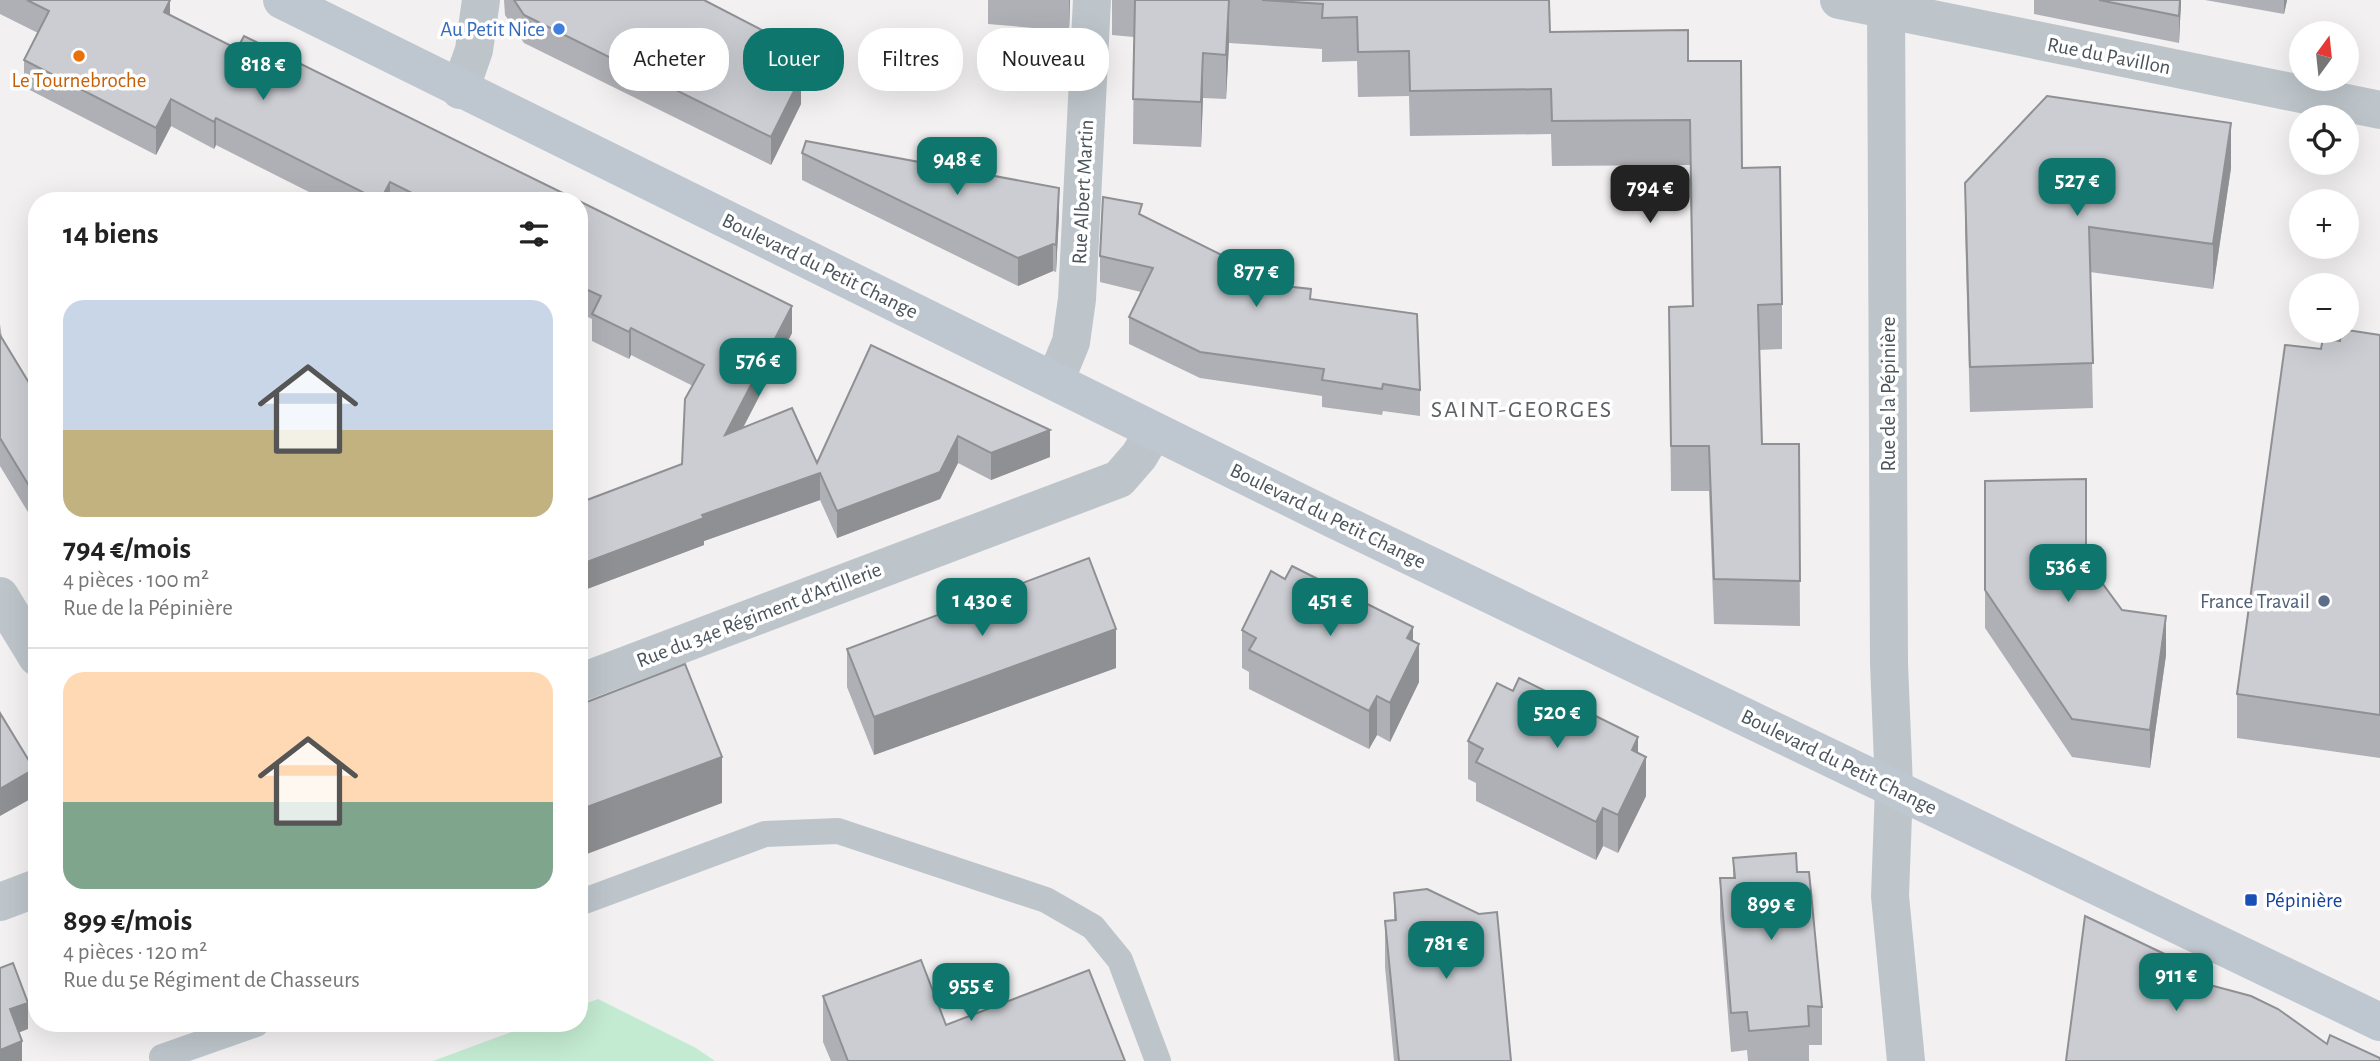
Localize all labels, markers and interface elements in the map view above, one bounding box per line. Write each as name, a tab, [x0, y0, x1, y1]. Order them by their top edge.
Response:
place label: Au Petit Nice	[440, 19, 545, 40]
marker: Au Petit Nice	[551, 21, 567, 37]
north arrow	[2289, 21, 2359, 91]
map controls	[2289, 21, 2359, 343]
chip: Acheter	[609, 28, 729, 91]
chip: Louer	[743, 28, 844, 91]
chip: Filtres	[858, 28, 963, 91]
chip: Nouveau	[977, 28, 1109, 91]
street label: Rue du Pavillon	[2046, 34, 2172, 78]
pin: 818 €	[214, 42, 312, 102]
marker: Le Tournebroche	[71, 48, 87, 64]
text: 818 €	[240, 53, 286, 76]
place label: Le Tournebroche	[12, 70, 146, 91]
button: locate	[2289, 105, 2359, 175]
street label: Rue Albert Martin	[1069, 119, 1097, 265]
pin: 948 €	[908, 138, 1006, 197]
text: 948 €	[933, 148, 981, 171]
pin: 527 €	[2028, 158, 2126, 218]
pin: 794 €	[1601, 166, 1699, 225]
text: 527 €	[2055, 169, 2099, 192]
text: 794 €	[1627, 176, 1673, 199]
button: +	[2289, 189, 2359, 259]
street label: Boulevard du Petit Change	[719, 209, 921, 323]
icon: filters	[515, 215, 553, 253]
text: 14 biens	[63, 219, 159, 249]
pin: 877 €	[1207, 250, 1305, 309]
text: 877 €	[1233, 260, 1279, 283]
button: −	[2289, 273, 2359, 343]
street label: Rue de la Pépinière	[1878, 317, 1899, 471]
pin: 576 €	[709, 338, 807, 398]
icon: home	[245, 346, 371, 472]
text: 576 €	[735, 349, 781, 372]
district label: SAINT-GEORGES	[1431, 398, 1613, 422]
street label: Boulevard du Petit Change	[1227, 459, 1429, 573]
text: 794 €/mois	[63, 534, 191, 564]
pin: 536 €	[2019, 544, 2117, 604]
text: 536 €	[2045, 555, 2091, 578]
street label: Rue du 34e Régiment d'Artillerie	[634, 559, 884, 671]
text: 4 pièces · 100 m²	[63, 569, 209, 592]
pin: 1 430 €	[917, 578, 1047, 638]
pin: 451 €	[1281, 578, 1379, 638]
text: 1 430 €	[952, 589, 1012, 612]
text: 451 €	[1308, 589, 1352, 612]
place label: France Travail	[2200, 591, 2310, 612]
marker: France Travail	[2316, 593, 2332, 609]
text: Rue de la Pépinière	[63, 597, 233, 620]
pin: 520 €	[1508, 690, 1606, 750]
text: 520 €	[1534, 701, 1580, 724]
street label: Boulevard du Petit Change	[1738, 705, 1940, 819]
icon: home	[245, 718, 371, 844]
pin: 899 €	[1722, 883, 1820, 942]
place label: Pépinière	[2265, 890, 2343, 911]
marker: Pépinière	[2243, 892, 2259, 908]
text: 899 €	[1747, 893, 1795, 916]
text: 899 €/mois	[63, 906, 192, 936]
pin: 781 €	[1397, 922, 1495, 981]
text: 781 €	[1424, 932, 1468, 955]
text: 4 pièces · 120 m²	[63, 941, 207, 964]
pin: 911 €	[2127, 954, 2225, 1013]
pin: 955 €	[922, 964, 1020, 1023]
text: 911 €	[2155, 964, 2197, 987]
text: Rue du 5e Régiment de Chasseurs	[63, 969, 360, 992]
text: 955 €	[948, 974, 994, 997]

